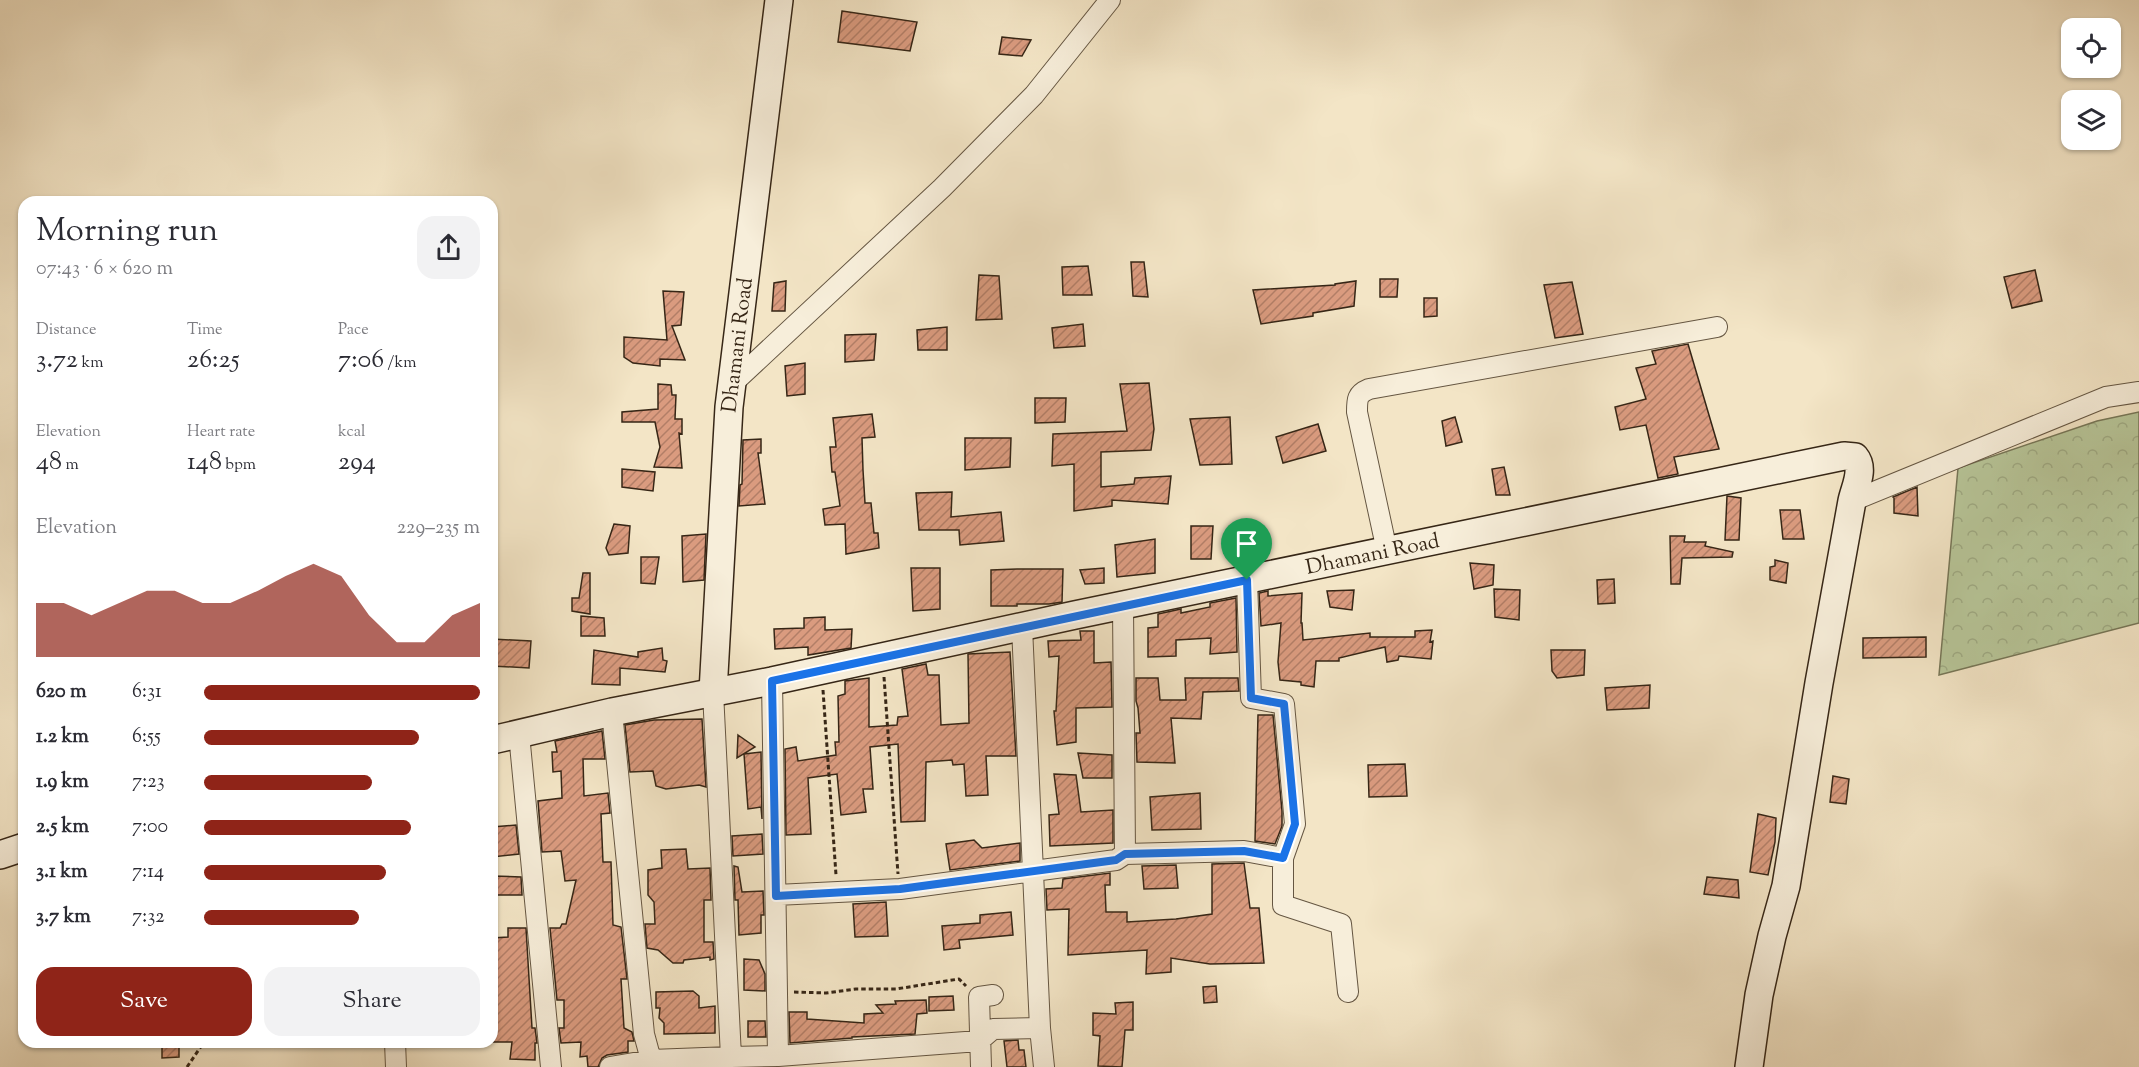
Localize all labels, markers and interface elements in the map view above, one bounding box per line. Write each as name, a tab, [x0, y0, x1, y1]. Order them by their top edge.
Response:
map controls	[2061, 18, 2121, 150]
button: locate	[2061, 18, 2121, 78]
button: layers	[2061, 90, 2121, 150]
text: Morning run	[36, 208, 218, 256]
button: share	[417, 216, 480, 279]
text: 07:43 · 6 × 620 m	[36, 255, 173, 284]
street label: Dhamani Road	[715, 276, 762, 414]
text: Distance	[36, 319, 96, 342]
text: Time	[187, 319, 223, 342]
text: Pace	[338, 319, 369, 342]
text: 3.72	[36, 342, 78, 379]
text: 26:25	[187, 342, 240, 379]
text: 7:06	[338, 342, 384, 379]
text: km	[78, 352, 103, 375]
text: /km	[384, 352, 417, 375]
text: Elevation	[36, 421, 101, 444]
text: Heart rate	[187, 421, 255, 444]
text: kcal	[338, 421, 366, 444]
text: 48	[36, 444, 62, 481]
text: 148	[187, 444, 222, 481]
text: 294	[338, 444, 376, 481]
text: m	[62, 454, 79, 477]
text: bpm	[222, 454, 256, 477]
text: Elevation	[36, 514, 117, 543]
text: 229–235 m	[397, 514, 480, 543]
pin	[1221, 518, 1272, 580]
icon: arrive	[1230, 527, 1263, 560]
street label: Dhamani Road	[1303, 527, 1442, 584]
text: 620 m	[36, 678, 86, 707]
text: 6:31	[132, 678, 162, 707]
text: 1.2 km	[36, 723, 89, 752]
text: 6:55	[132, 723, 161, 752]
text: 1.9 km	[36, 768, 89, 797]
text: 7:23	[132, 768, 165, 797]
text: 2.5 km	[36, 813, 89, 842]
text: 7:00	[132, 813, 168, 842]
text: 3.1 km	[36, 858, 88, 887]
text: 7:14	[132, 858, 164, 887]
text: 3.7 km	[36, 903, 91, 932]
text: 7:32	[132, 903, 165, 932]
button: Save	[36, 967, 252, 1036]
button: Share	[264, 967, 480, 1036]

